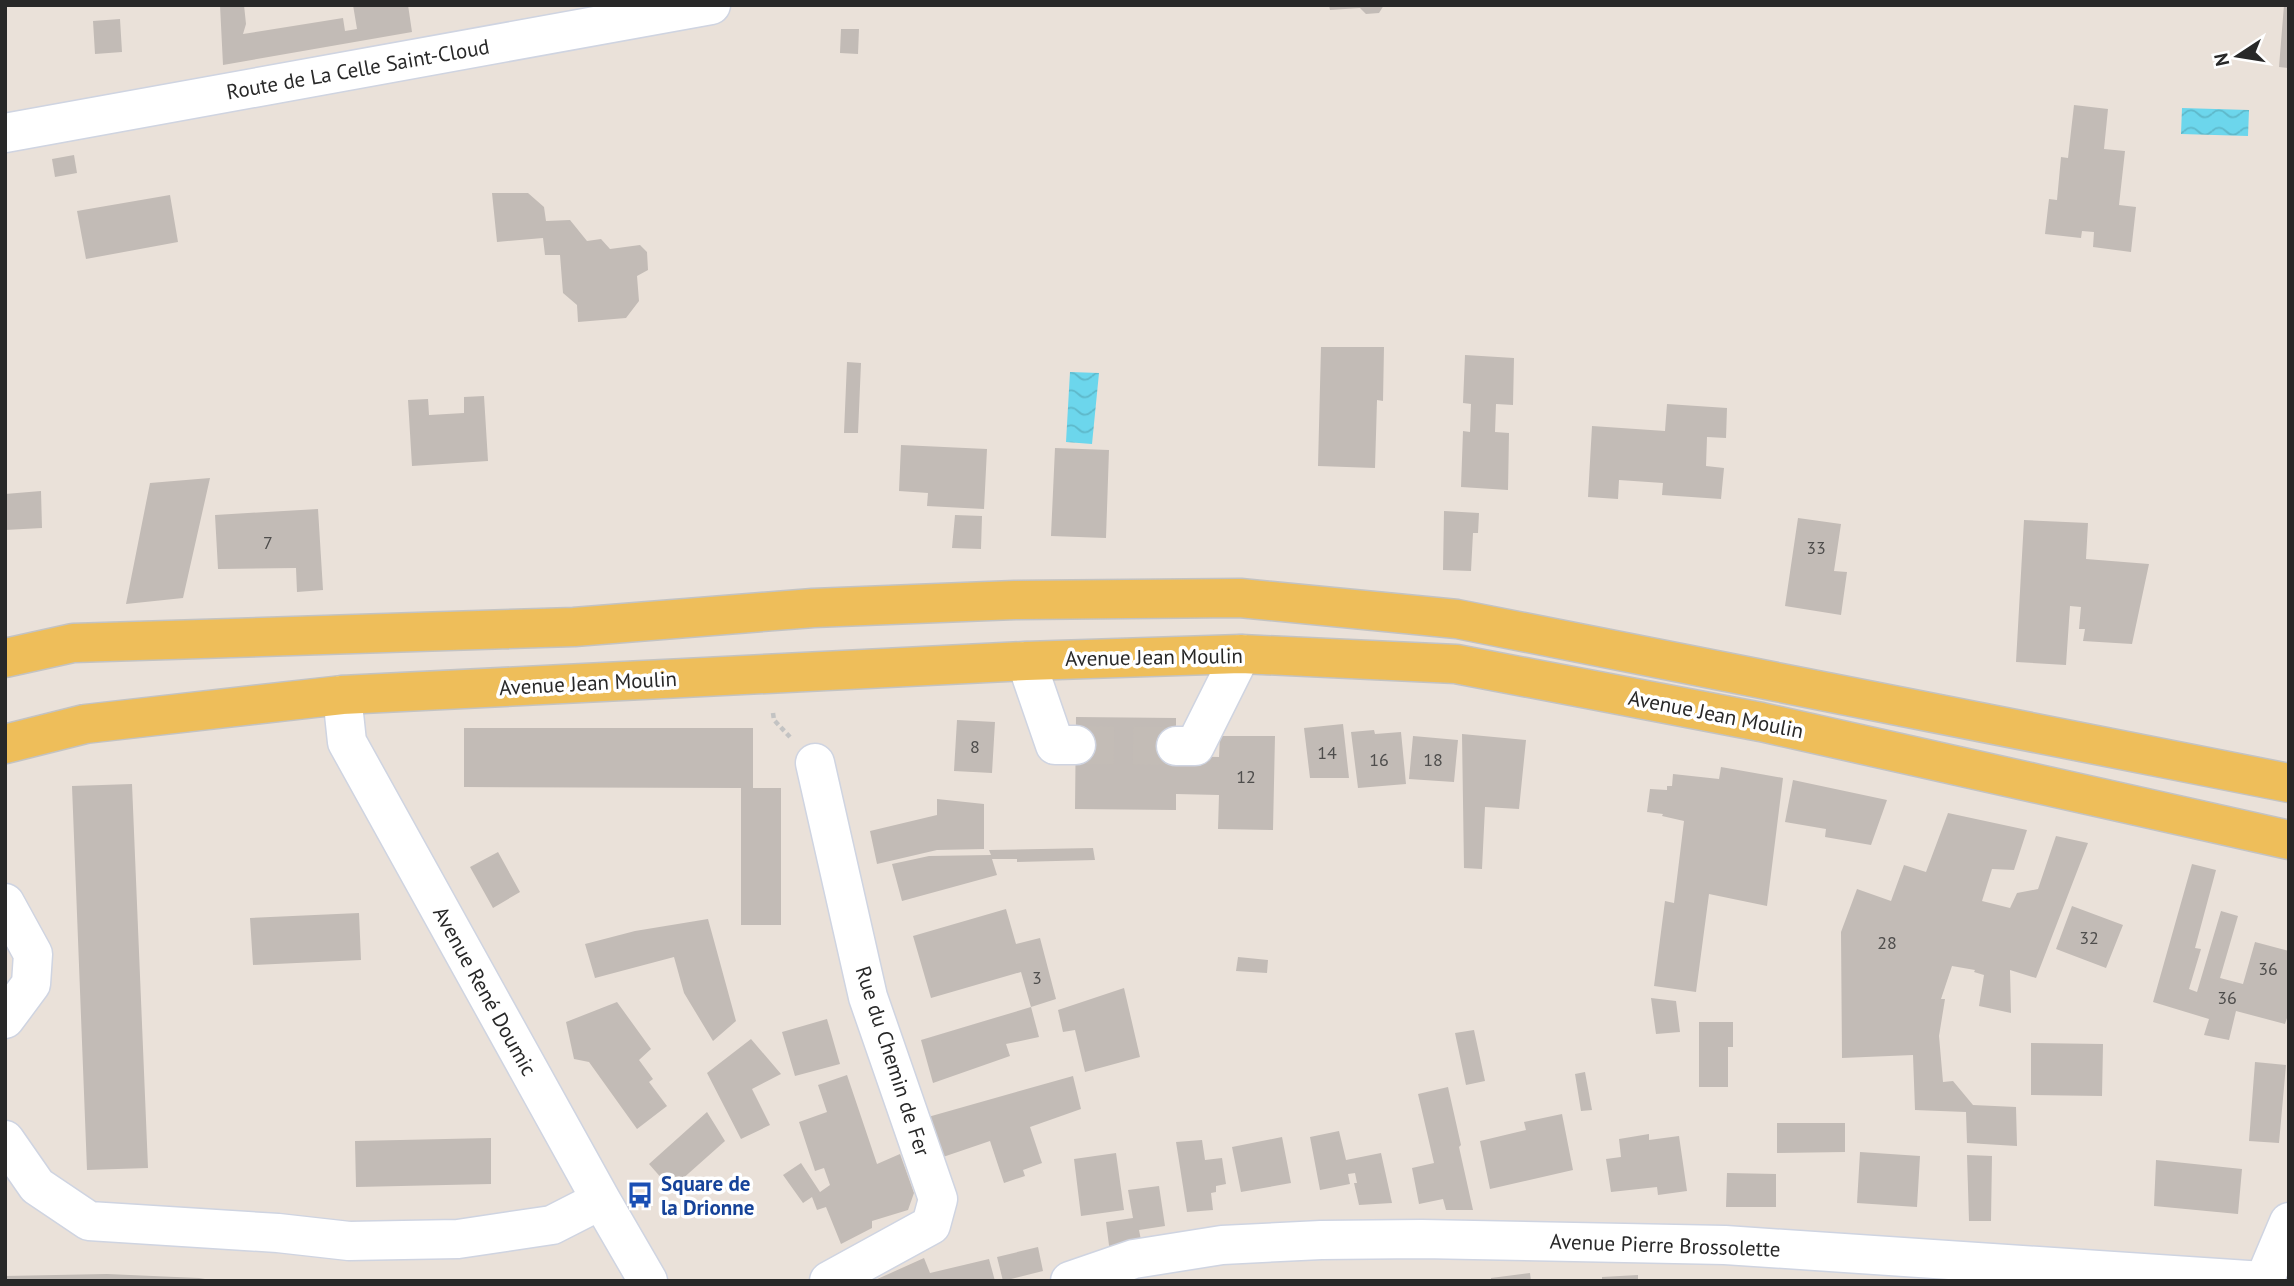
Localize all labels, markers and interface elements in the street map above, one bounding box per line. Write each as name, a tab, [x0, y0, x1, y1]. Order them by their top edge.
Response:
north arrow	[2203, 21, 2273, 91]
street label: Route de La Celle Saint-Cloud	[224, 33, 492, 105]
text: N	[2208, 51, 2234, 68]
house number: 7	[263, 531, 273, 554]
house number: 33	[1806, 536, 1826, 559]
street label: Avenue Jean Moulin	[1065, 642, 1243, 672]
street label: Avenue Jean Moulin	[498, 665, 678, 701]
street label: Avenue Jean Moulin	[1626, 684, 1806, 744]
house number: 8	[970, 735, 980, 758]
house number: 14	[1317, 741, 1337, 764]
house number: 16	[1369, 748, 1389, 771]
house number: 18	[1423, 748, 1443, 771]
house number: 12	[1236, 765, 1256, 788]
street label: Avenue René Doumic	[427, 902, 543, 1080]
house number: 32	[2079, 926, 2099, 949]
house number: 28	[1877, 931, 1897, 954]
house number: 36	[2258, 957, 2278, 980]
street label: Rue du Chemin de Fer	[850, 963, 936, 1159]
house number: 3	[1032, 966, 1042, 989]
house number: 36	[2217, 986, 2237, 1009]
place label: Square de la Drionne	[661, 1170, 754, 1221]
bus stop icon: Square de la Drionne	[625, 1180, 655, 1210]
street label: Avenue Pierre Brossolette	[1549, 1227, 1781, 1263]

